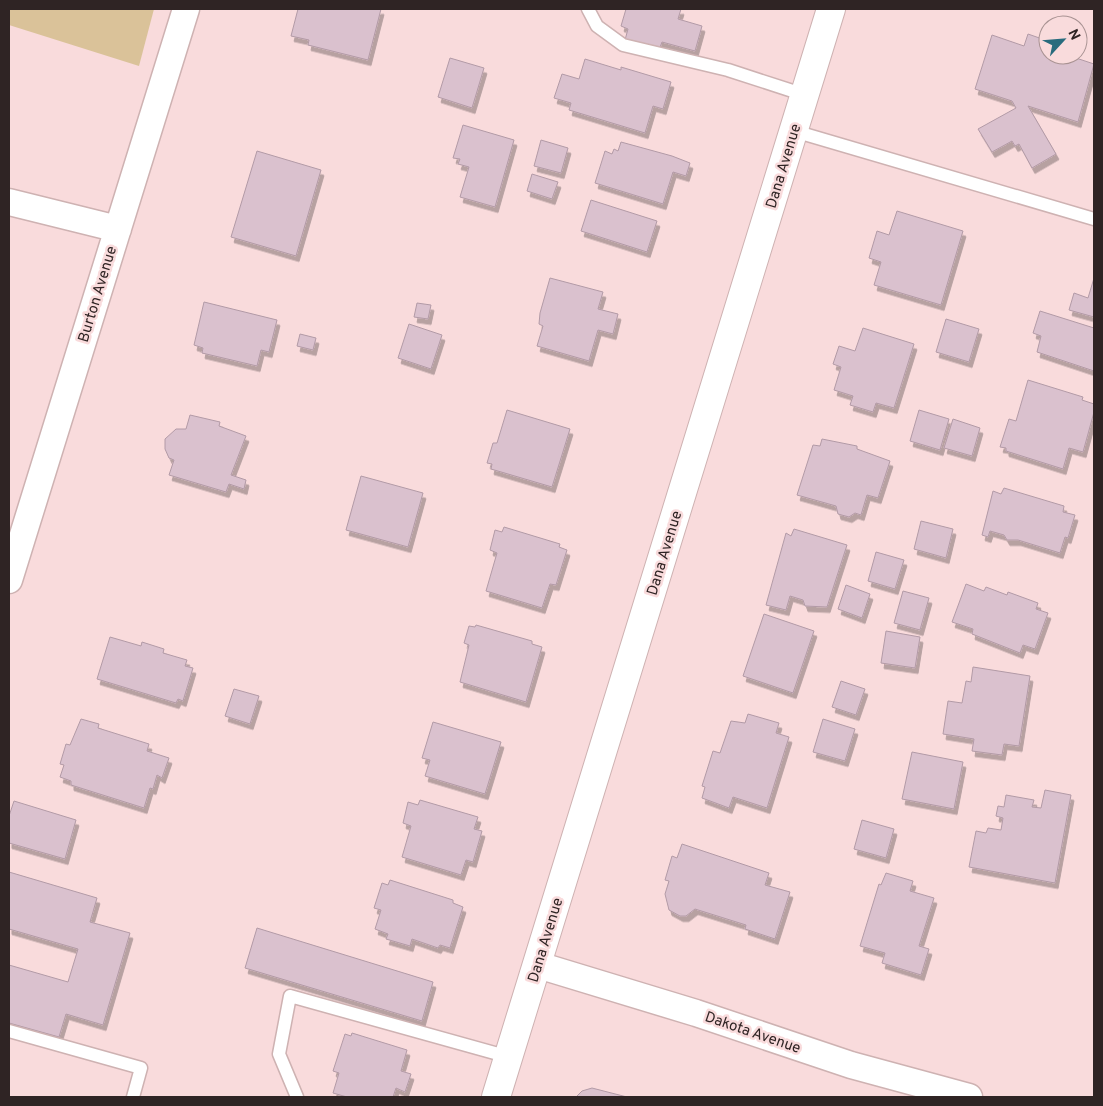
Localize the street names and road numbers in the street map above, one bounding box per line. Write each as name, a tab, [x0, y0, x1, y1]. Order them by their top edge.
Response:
street label: Dana Avenue	[763, 122, 806, 211]
street label: Burton Avenue	[75, 244, 122, 345]
street label: Dana Avenue	[644, 509, 687, 598]
street label: Dana Avenue	[525, 896, 568, 985]
street label: Dakota Avenue	[702, 1008, 803, 1059]

